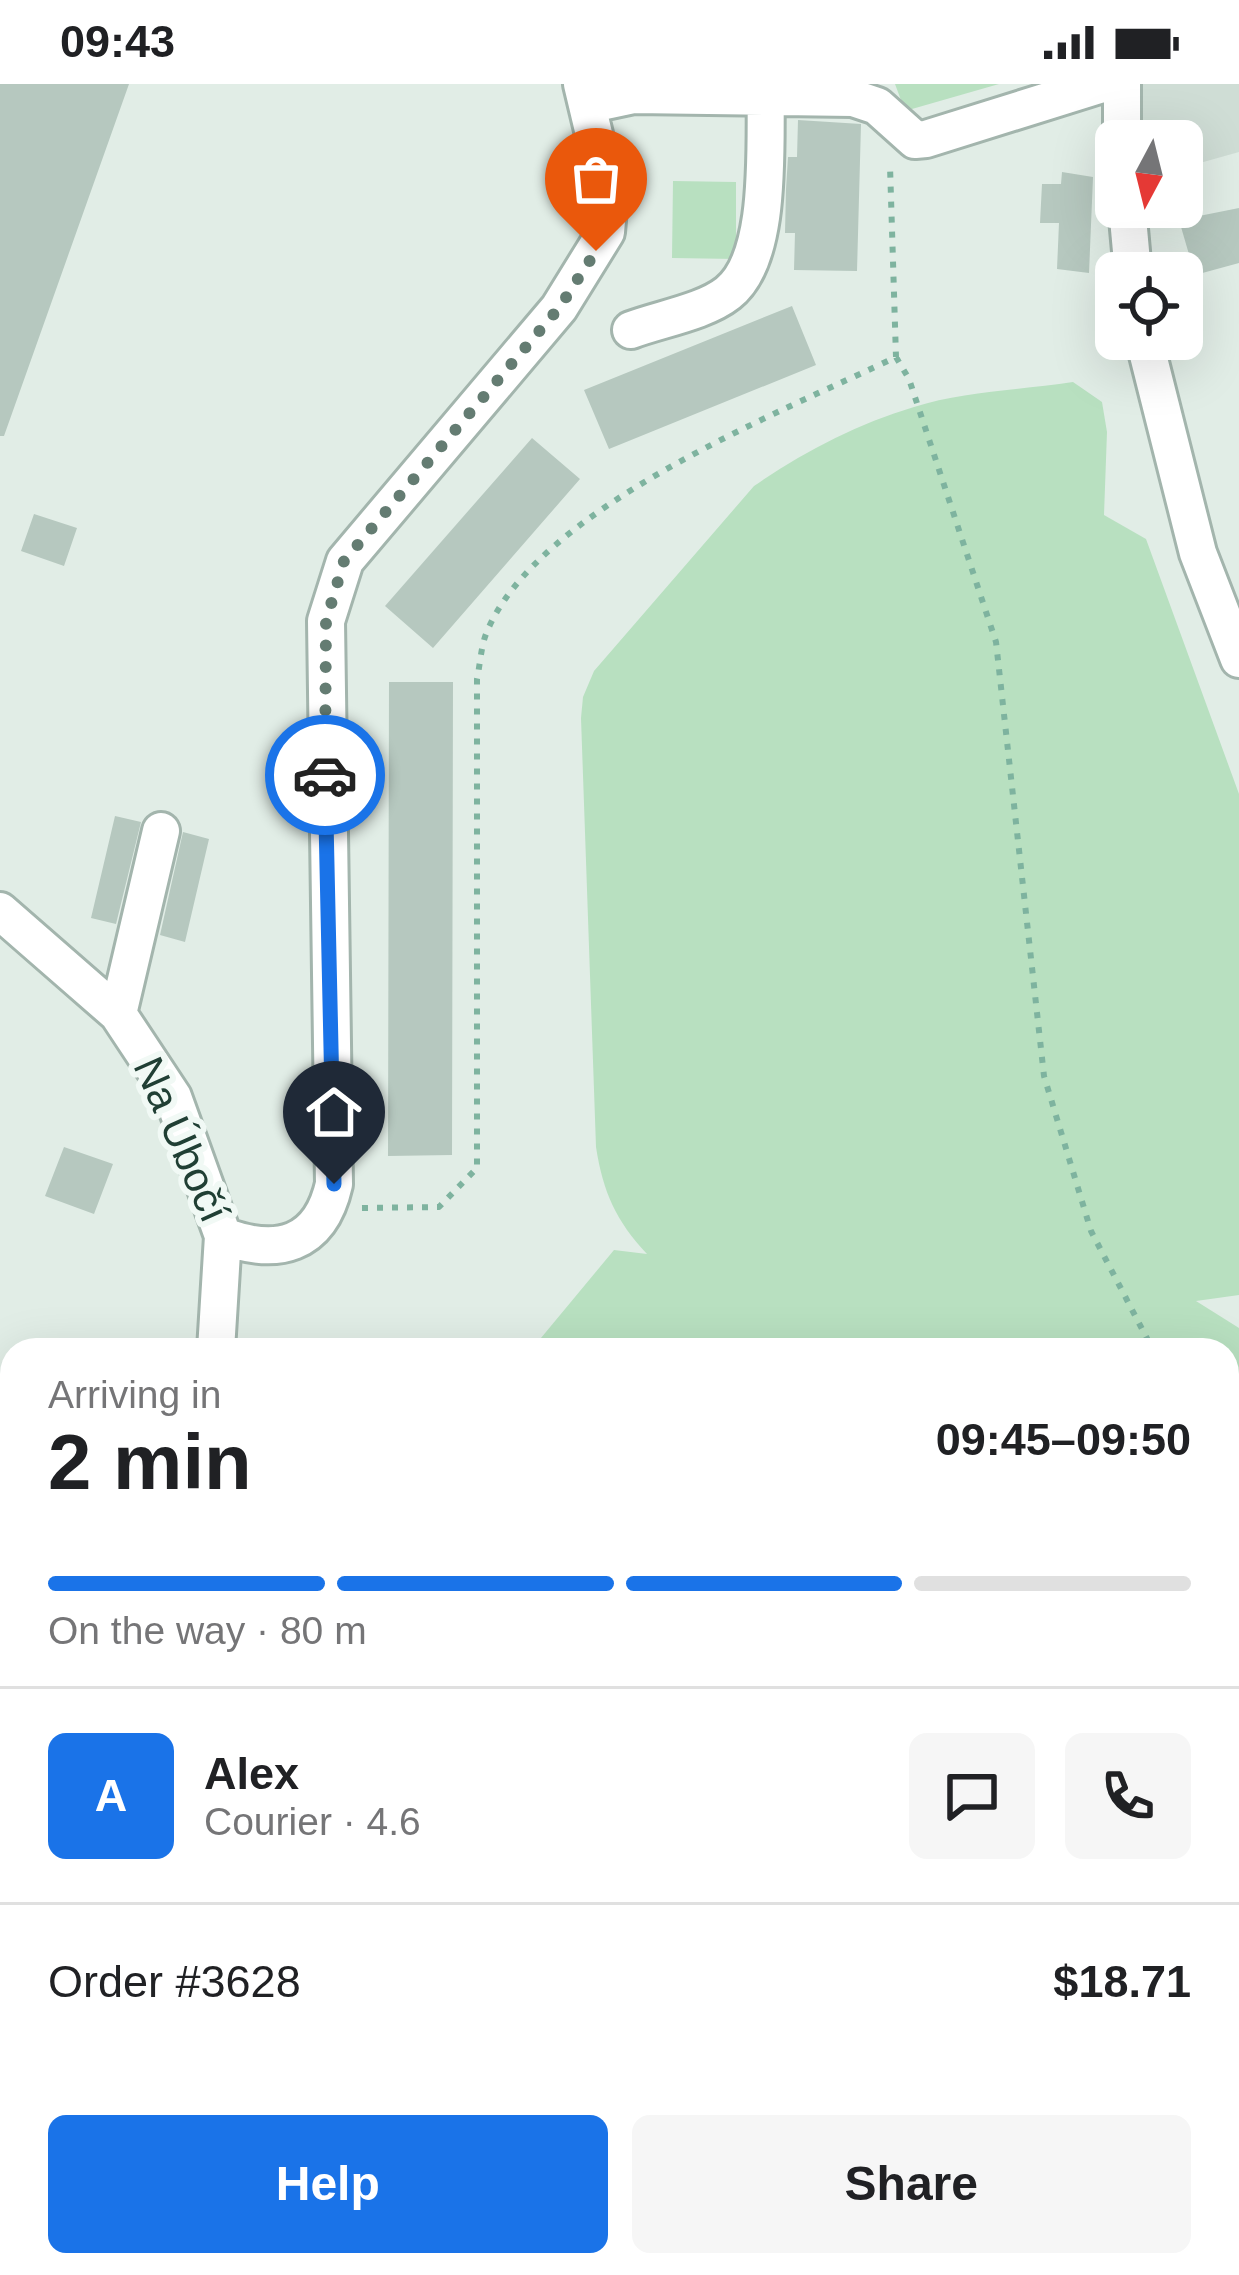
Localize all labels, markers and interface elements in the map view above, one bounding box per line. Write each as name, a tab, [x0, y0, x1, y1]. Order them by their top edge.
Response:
text: 09:43	[60, 16, 175, 67]
north arrow	[1095, 120, 1203, 228]
map controls	[1095, 120, 1203, 360]
pin	[545, 128, 647, 251]
icon: bag	[563, 146, 629, 212]
button: locate	[1095, 252, 1203, 360]
courier	[265, 715, 385, 835]
icon: car	[292, 742, 358, 808]
street label: Na Úbočí	[124, 1050, 239, 1229]
pin	[283, 1061, 385, 1184]
icon: home	[301, 1079, 367, 1145]
text: Arriving in	[48, 1373, 221, 1416]
text: 09:45–09:50	[936, 1414, 1191, 1465]
text: 2 min	[48, 1418, 252, 1506]
text: On the way · 80 m	[48, 1609, 367, 1652]
button: chat	[909, 1733, 1035, 1859]
button: phone	[1065, 1733, 1191, 1859]
text: Alex	[204, 1748, 299, 1799]
text: A	[95, 1770, 127, 1821]
text: Courier · 4.6	[204, 1800, 421, 1843]
text: Order #3628	[48, 1956, 301, 2007]
text: $18.71	[1053, 1956, 1191, 2007]
button: Help	[48, 2115, 608, 2253]
button: Share	[632, 2115, 1191, 2253]

